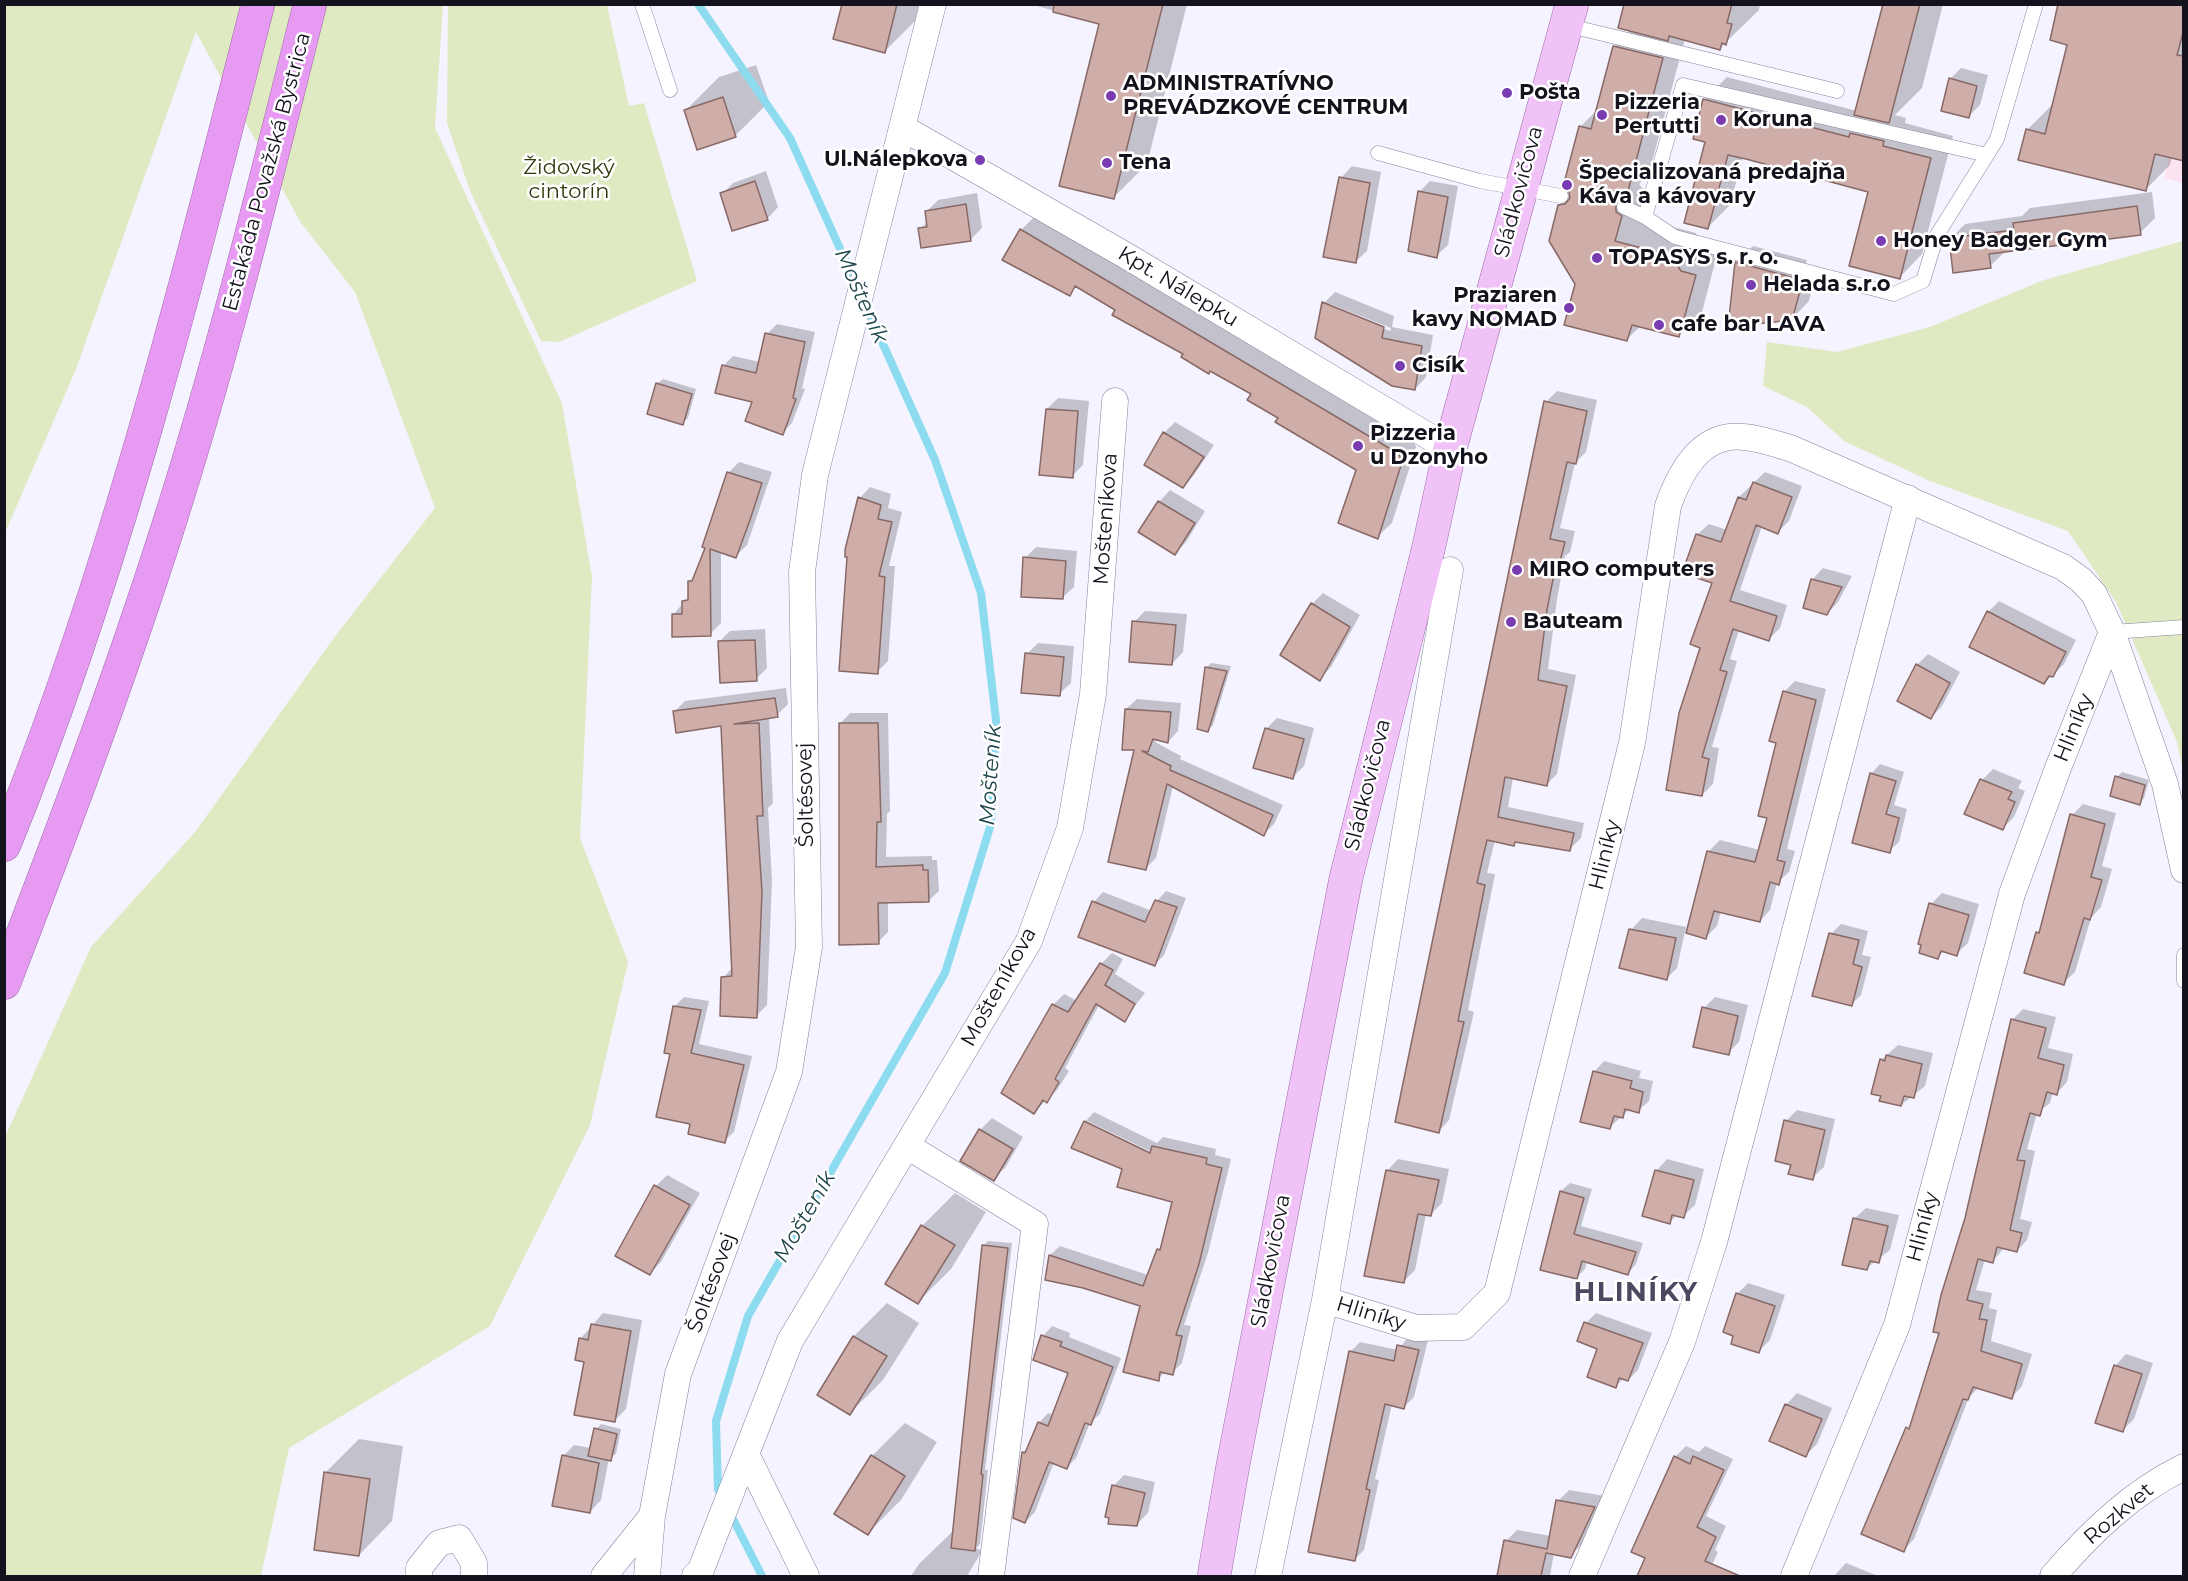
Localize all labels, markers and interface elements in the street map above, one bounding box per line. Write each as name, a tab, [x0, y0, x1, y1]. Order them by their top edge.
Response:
street label: Estakáda Považská Bystrica	[218, 30, 316, 314]
place label: ADMINISTRATÍVNO PREVÁDZKOVÉ CENTRUM	[1123, 71, 1408, 121]
place label: Pošta	[1519, 80, 1581, 106]
marker: Pošta	[1500, 86, 1514, 100]
marker: ADMINISTRATÍVNO PREVÁDZKOVÉ CENTRUM	[1104, 89, 1118, 103]
place label: Pizzeria Pertutti	[1614, 90, 1700, 140]
place label: Koruna	[1733, 107, 1813, 133]
marker: Pizzeria Pertutti	[1595, 108, 1609, 122]
marker: Koruna	[1714, 113, 1728, 127]
street label: Sládkovičova	[1489, 124, 1549, 260]
place label: Ul.Nálepkova	[824, 147, 968, 173]
place label: Tena	[1119, 150, 1172, 176]
marker: Ul.Nálepkova	[973, 153, 987, 167]
park label: Židovský cintorín	[523, 155, 615, 205]
marker: Tena	[1100, 156, 1114, 170]
place label: Špecializovaná predajňa Káva a kávovary	[1579, 160, 1846, 210]
marker: Špecializovaná predajňa Káva a kávovary	[1560, 178, 1574, 192]
place label: Honey Badger Gym	[1893, 228, 2107, 254]
marker: Honey Badger Gym	[1874, 234, 1888, 248]
street label: Kpt. Nálepku	[1113, 241, 1243, 333]
water label: Mošteník	[828, 244, 894, 348]
place label: TOPASYS s. r. o.	[1609, 245, 1778, 271]
marker: TOPASYS s. r. o.	[1590, 251, 1604, 265]
place label: Helada s.r.o	[1763, 272, 1891, 298]
marker: Helada s.r.o	[1744, 278, 1758, 292]
place label: Praziaren kavy NOMAD	[1412, 283, 1557, 333]
marker: Praziaren kavy NOMAD	[1562, 301, 1576, 315]
place label: cafe bar LAVA	[1671, 312, 1825, 338]
marker: cafe bar LAVA	[1652, 318, 1666, 332]
place label: Cisík	[1412, 353, 1465, 379]
marker: Cisík	[1393, 359, 1407, 373]
place label: Pizzeria u Dzonyho	[1370, 421, 1488, 471]
marker: Pizzeria u Dzonyho	[1351, 439, 1365, 453]
street label: Mošteníkova	[1089, 452, 1123, 586]
place label: MIRO computers	[1529, 557, 1714, 583]
marker: MIRO computers	[1510, 563, 1524, 577]
place label: Bauteam	[1523, 609, 1623, 635]
marker: Bauteam	[1504, 615, 1518, 629]
street label: Hliníky	[2049, 690, 2099, 766]
street label: Sládkovičova	[1339, 716, 1397, 854]
water label: Mošteník	[974, 724, 1008, 826]
street label: Šoltésovej	[792, 742, 820, 848]
street label: Hliníky	[1584, 817, 1626, 893]
street label: Mošteníkova	[956, 923, 1042, 1051]
water label: Mošteník	[768, 1167, 842, 1267]
street label: Hliníky	[1902, 1189, 1944, 1265]
street label: Sládkovičova	[1246, 1192, 1296, 1330]
street label: Šoltésovej	[682, 1229, 742, 1337]
district label: HLINÍKY	[1574, 1277, 1698, 1309]
street label: Hliníky	[1333, 1291, 1409, 1337]
street label: Rozkvet	[2079, 1478, 2159, 1550]

